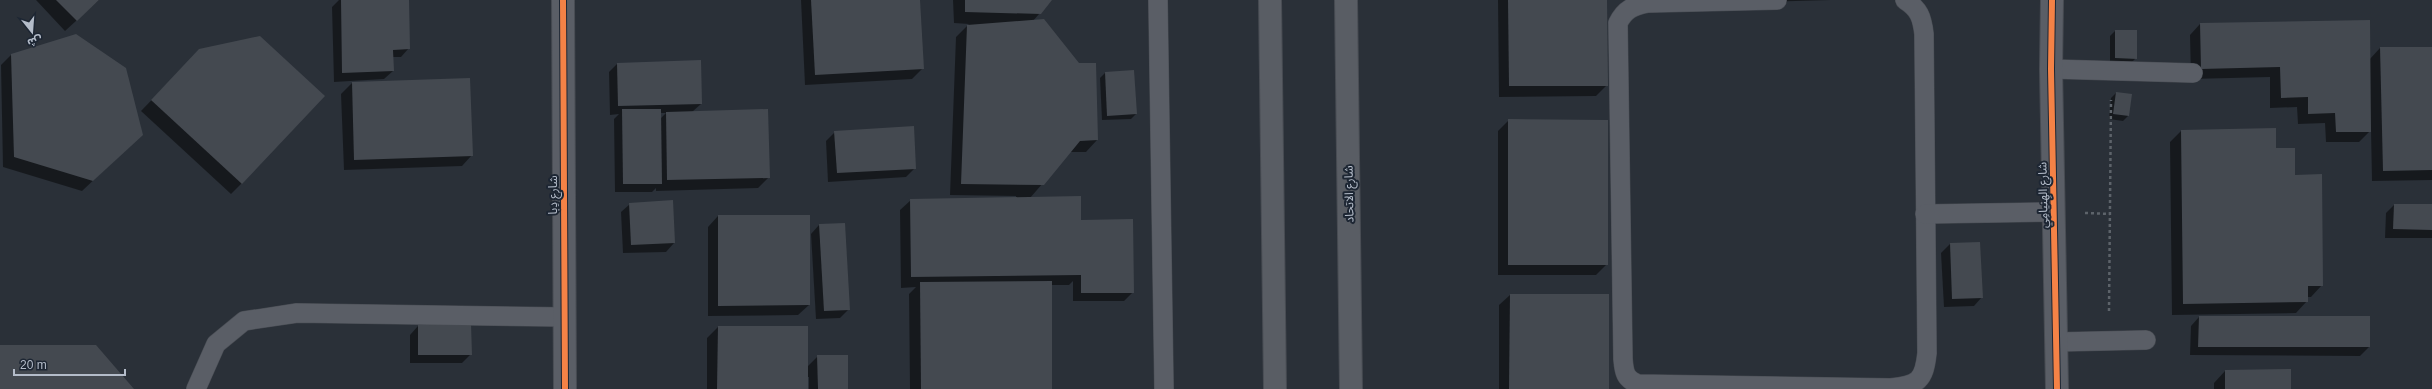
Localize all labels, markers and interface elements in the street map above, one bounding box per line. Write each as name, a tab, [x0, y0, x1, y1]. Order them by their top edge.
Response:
north arrow	[12, 12, 52, 52]
text: ش	[26, 33, 44, 50]
street label: شارع الهِنيامِي	[2035, 162, 2053, 228]
street label: شارع الاتحاد	[1342, 165, 1358, 223]
street label: شارع دِبا	[546, 175, 562, 215]
scale bar	[14, 351, 125, 377]
text: 20 m	[20, 358, 47, 372]

